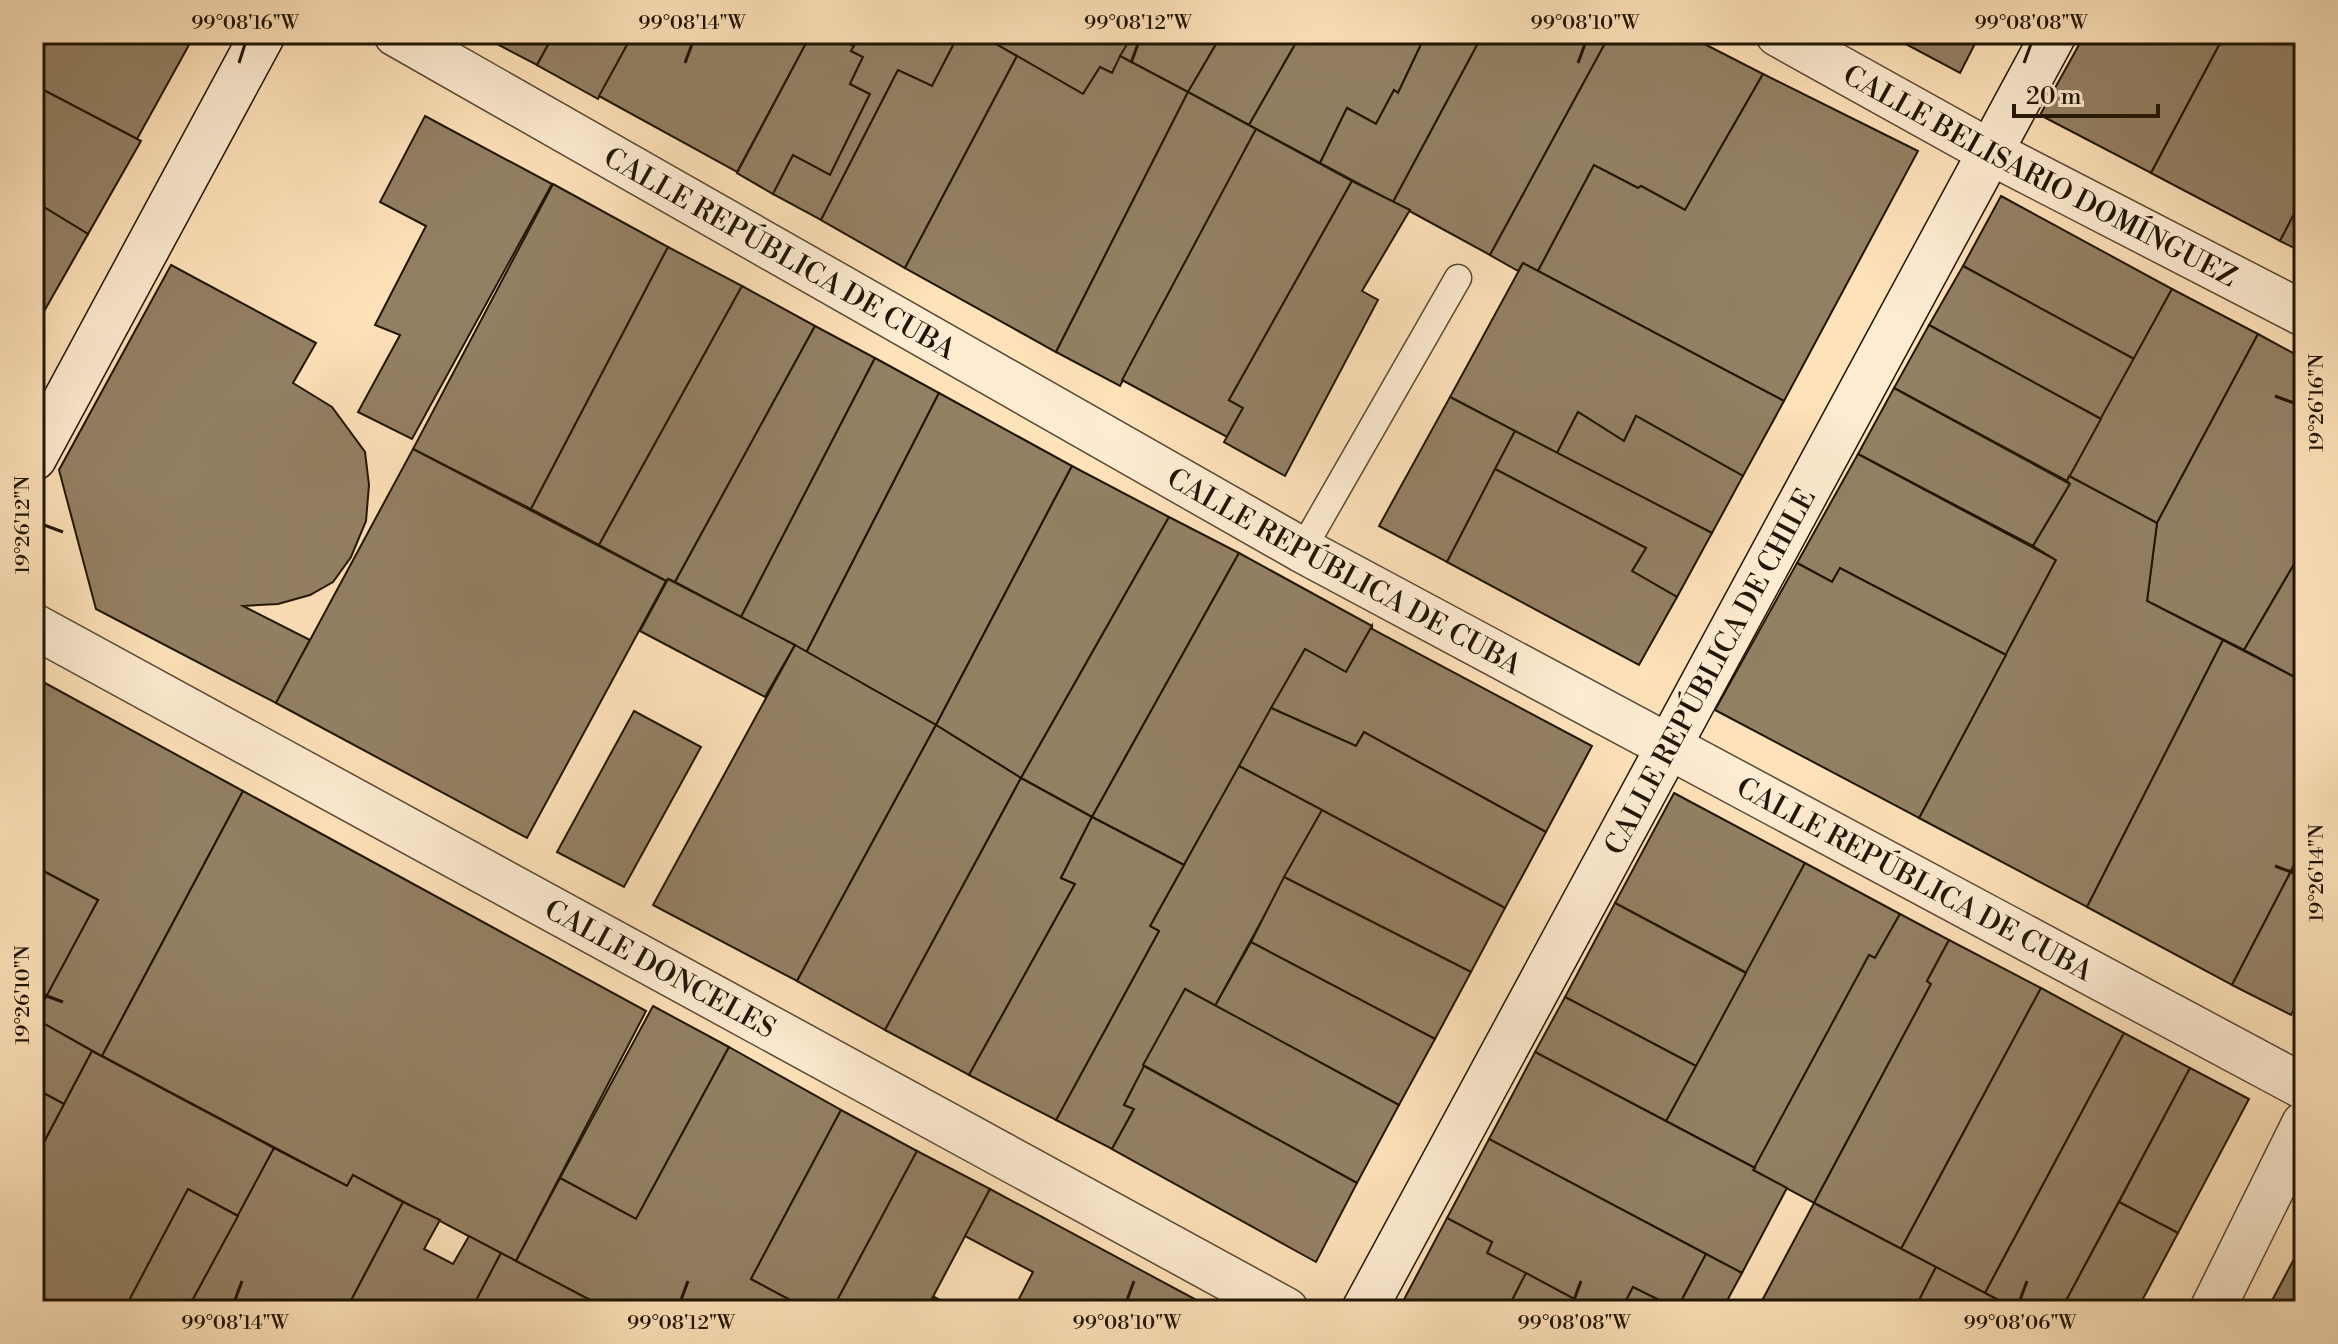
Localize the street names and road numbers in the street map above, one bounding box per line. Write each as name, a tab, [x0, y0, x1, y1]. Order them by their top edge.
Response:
street label: CALLE BELISARIO DOMÍNGUEZ	[1837, 58, 2242, 295]
street label: CALLE REPÚBLICA DE CUBA	[597, 140, 962, 368]
street label: CALLE REPÚBLICA DE CUBA	[1160, 461, 1528, 684]
street label: CALLE REPÚBLICA DE CHILE	[1597, 483, 1824, 861]
street label: CALLE REPÚBLICA DE CUBA	[1730, 770, 2099, 990]
street label: CALLE DONCELES	[538, 892, 781, 1047]

